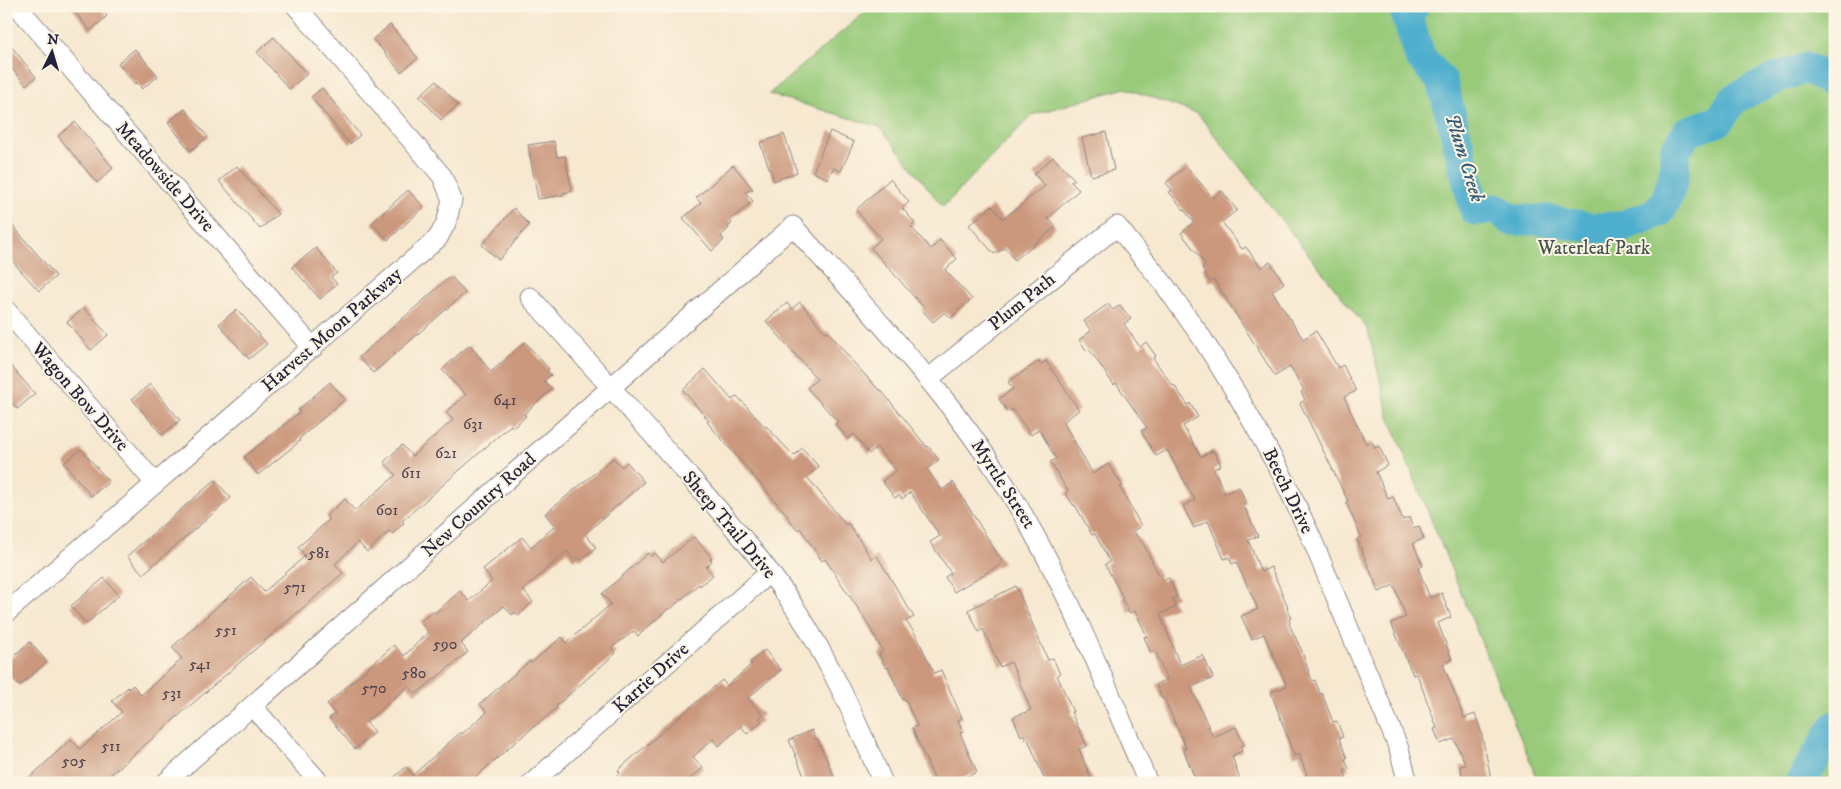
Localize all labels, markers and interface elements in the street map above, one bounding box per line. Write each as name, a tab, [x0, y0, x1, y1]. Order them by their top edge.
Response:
north arrow	[28, 28, 78, 78]
text: N	[47, 31, 60, 50]
water label: Plum Creek	[1439, 111, 1489, 206]
street label: Meadowside Drive	[111, 117, 219, 237]
park label: Waterleaf Park	[1537, 237, 1651, 260]
street label: Harvest Moon Parkway	[257, 262, 408, 397]
street label: Plum Path	[984, 268, 1060, 336]
street label: Wagon Bow Drive	[26, 337, 134, 456]
house number: 641	[493, 390, 517, 410]
house number: 631	[463, 414, 483, 434]
street label: Myrtle Street	[966, 435, 1040, 533]
house number: 621	[435, 443, 457, 463]
street label: Beech Drive	[1257, 444, 1319, 538]
street label: New Country Road	[417, 447, 541, 562]
house number: 611	[401, 463, 421, 483]
street label: Sheep Trail Drive	[677, 466, 781, 584]
house number: 601	[376, 500, 398, 520]
house number: 581	[308, 543, 330, 563]
house number: 571	[284, 577, 306, 597]
house number: 551	[215, 620, 237, 640]
house number: 590	[433, 634, 457, 654]
street label: Karrie Drive	[608, 638, 694, 718]
house number: 541	[189, 654, 211, 674]
house number: 580	[402, 663, 426, 683]
house number: 570	[362, 678, 387, 698]
house number: 531	[162, 683, 182, 703]
house number: 511	[101, 736, 121, 756]
house number: 505	[62, 751, 86, 771]

